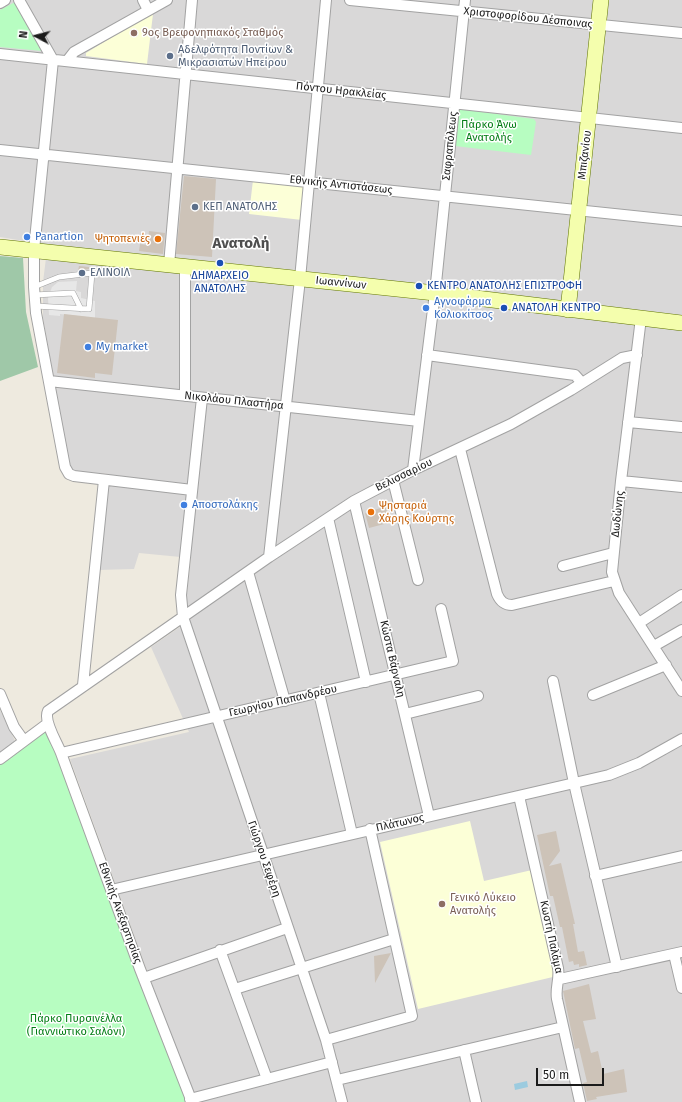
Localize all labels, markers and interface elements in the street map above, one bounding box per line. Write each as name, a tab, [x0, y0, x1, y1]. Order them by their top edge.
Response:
street label: Χριστοφορίδου Δέσποινας	[463, 5, 593, 31]
north arrow	[16, 16, 56, 56]
place label: 9ος Βρεφονηπιακός Σταθμός	[142, 26, 283, 40]
marker: 9ος Βρεφονηπιακός Σταθμός	[129, 28, 139, 38]
text: N	[17, 30, 30, 39]
place label: Αδελφότητα Ποντίων & Μικρασιατών Ηπείρου	[178, 43, 293, 69]
marker: Αδελφότητα Ποντίων & Μικρασιατών Ηπείρου	[165, 51, 175, 61]
street label: Πόντου Ηρακλείας	[295, 80, 387, 102]
street label: Σαφραπόλεως	[440, 111, 460, 181]
park label: Πάρκο Άνω Ανατολής	[461, 118, 517, 144]
street label: Μπιζανίου	[575, 130, 595, 180]
street label: Εθνικής Αντιστάσεως	[289, 173, 393, 197]
place label: ΚΕΠ ΑΝΑΤΟΛΗΣ	[203, 200, 277, 214]
marker: ΚΕΠ ΑΝΑΤΟΛΗΣ	[190, 202, 200, 212]
place label: Panartion	[35, 230, 83, 244]
marker: Panartion	[22, 232, 32, 242]
place label: Ψητοπενιές	[95, 232, 150, 246]
marker: Ψητοπενιές	[153, 234, 163, 244]
district label: Ανατολή	[213, 235, 269, 253]
marker: ΔΗΜΑΡΧΕΙΟ ΑΝΑΤΟΛΗΣ	[215, 258, 225, 268]
place label: ΕΛΙΝΟΙΛ	[90, 266, 130, 280]
marker: ΕΛΙΝΟΙΛ	[77, 268, 87, 278]
place label: ΔΗΜΑΡΧΕΙΟ ΑΝΑΤΟΛΗΣ	[191, 269, 249, 295]
street label: Ιωαννίνων	[315, 274, 367, 292]
place label: ΚΕΝΤΡΟ ΑΝΑΤΟΛΗΣ ΕΠΙΣΤΡΟΦΗ	[427, 279, 582, 293]
marker: ΚΕΝΤΡΟ ΑΝΑΤΟΛΗΣ ΕΠΙΣΤΡΟΦΗ	[414, 281, 424, 291]
place label: Αγνοφάρμα Κολιοκίτσος	[434, 295, 493, 321]
place label: ΑΝΑΤΟΛΗ ΚΕΝΤΡΟ	[512, 301, 601, 315]
marker: Αγνοφάρμα Κολιοκίτσος	[421, 303, 431, 313]
marker: ΑΝΑΤΟΛΗ ΚΕΝΤΡΟ	[499, 303, 509, 313]
place label: My market	[96, 340, 148, 354]
marker: My market	[83, 342, 93, 352]
street label: Νικολάου Πλαστήρα	[184, 389, 284, 413]
street label: Βελισσαρίου	[373, 456, 435, 494]
street label: Δωδώνης	[609, 490, 627, 538]
place label: Αποστολάκης	[192, 498, 258, 512]
place label: Ψησταριά Χάρης Κούρτης	[379, 499, 454, 525]
marker: Αποστολάκης	[179, 500, 189, 510]
marker: Ψησταριά Χάρης Κούρτης	[366, 507, 376, 517]
street label: Κώστα Βάρναλη	[377, 619, 407, 699]
street label: Γεωργίου Παπανδρέου	[228, 682, 338, 720]
street label: Πλάτωνος	[375, 811, 425, 835]
street label: Γιώργου Σεφέρη	[245, 819, 283, 899]
street label: Εθνικής Ανεξαρτησίας	[96, 861, 144, 965]
place label: Γενικό Λύκειο Ανατολής	[450, 891, 516, 917]
marker: Γενικό Λύκειο Ανατολής	[437, 899, 447, 909]
street label: Κωστή Παλάμα	[537, 899, 565, 975]
park label: Πάρκο Πυρσινέλλα (Γιαννιώτικο Σαλόνι)	[27, 1012, 125, 1038]
scale bar	[538, 1060, 606, 1086]
text: 50 m	[543, 1068, 569, 1082]

